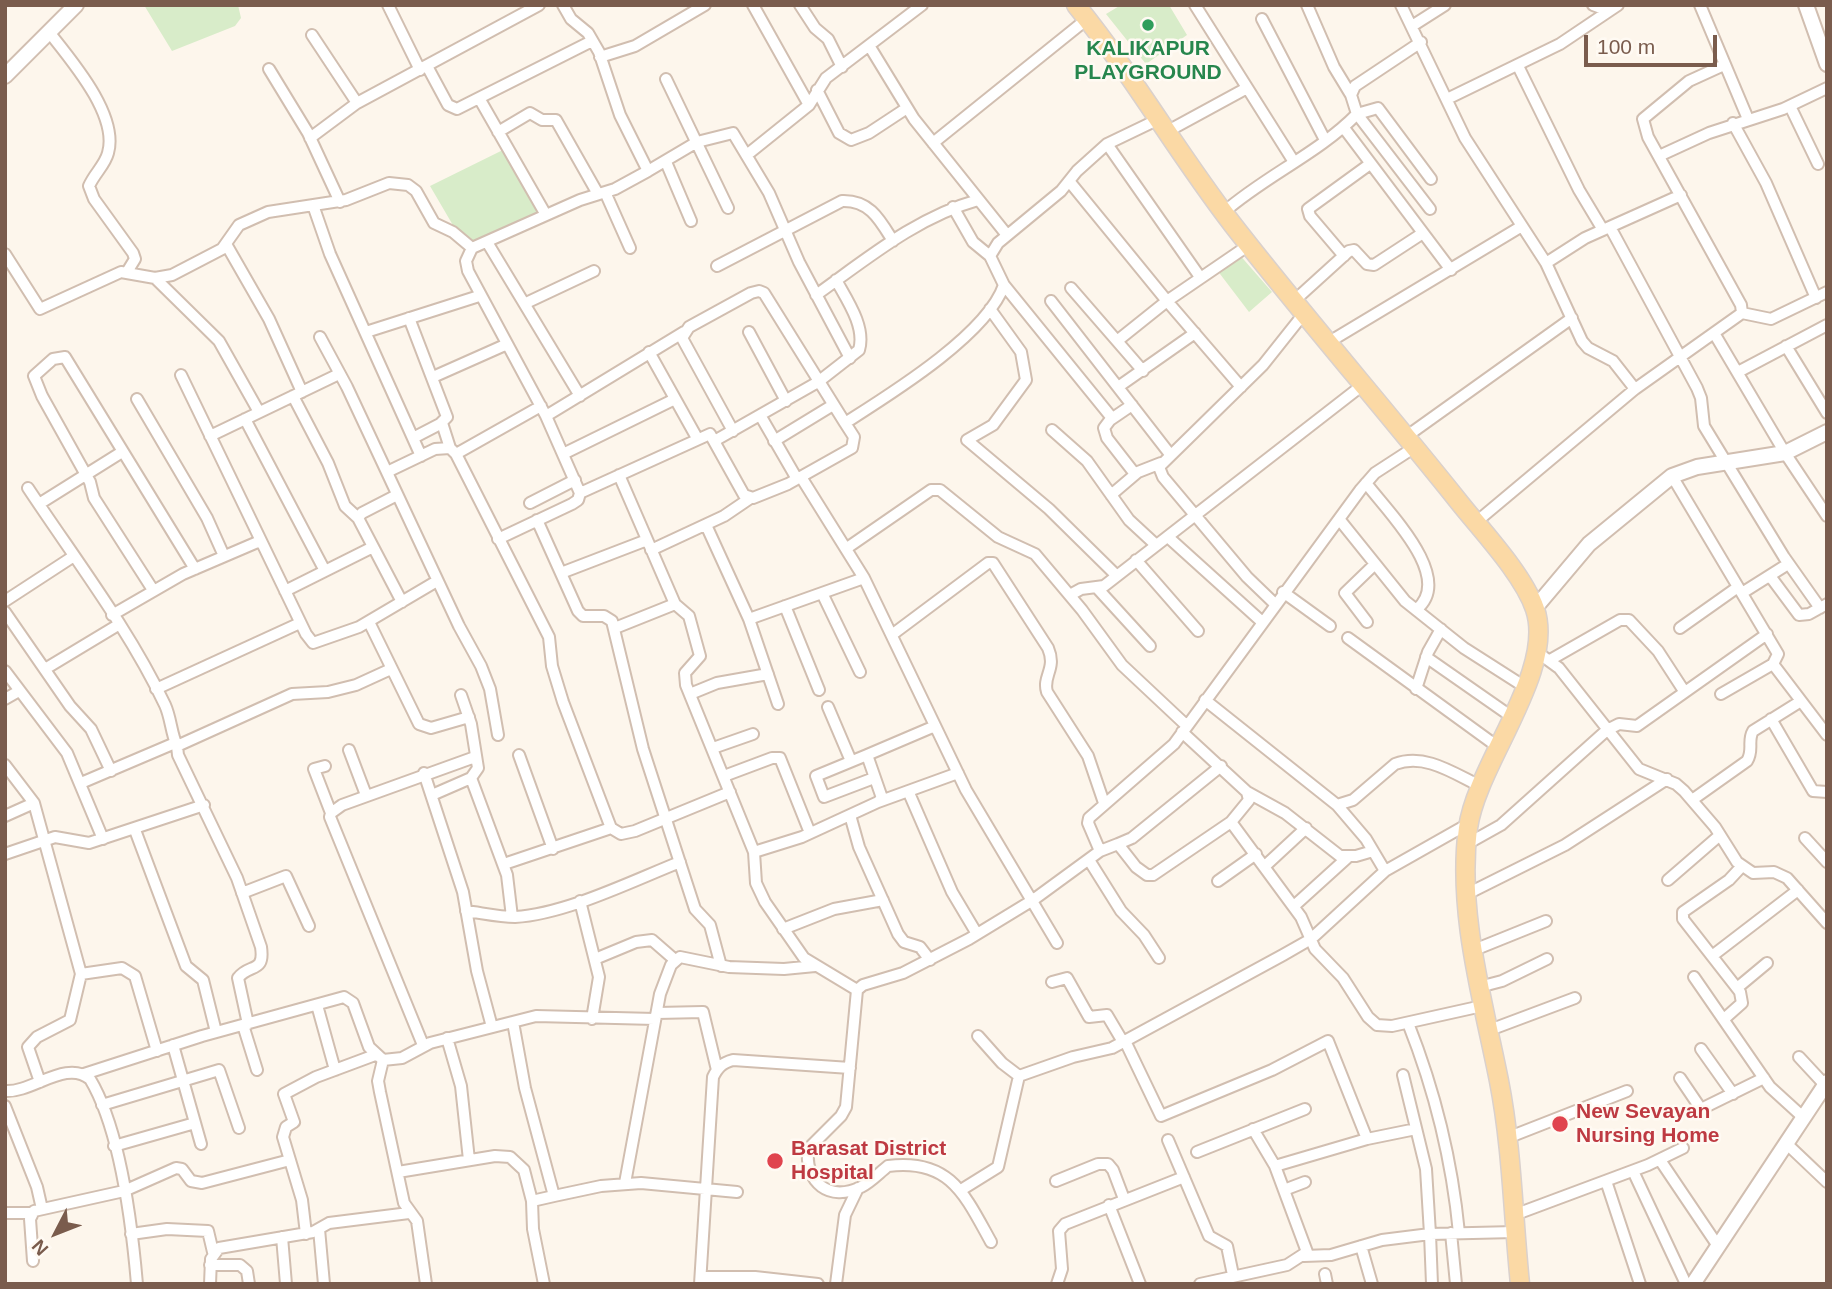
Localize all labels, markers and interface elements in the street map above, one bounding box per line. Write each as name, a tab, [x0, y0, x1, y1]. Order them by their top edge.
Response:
marker: KALIKAPUR PLAYGROUND	[1140, 17, 1156, 33]
scale bar	[1587, 21, 1720, 65]
text: 100 m	[1597, 35, 1655, 58]
place label: KALIKAPUR PLAYGROUND	[1074, 36, 1222, 86]
place label: New Sevayan Nursing Home	[1576, 1099, 1720, 1149]
marker: New Sevayan Nursing Home	[1550, 1114, 1570, 1134]
place label: Barasat District Hospital	[791, 1136, 946, 1186]
marker: Barasat District Hospital	[765, 1151, 785, 1171]
north arrow	[21, 1198, 91, 1268]
text: N	[28, 1235, 52, 1260]

